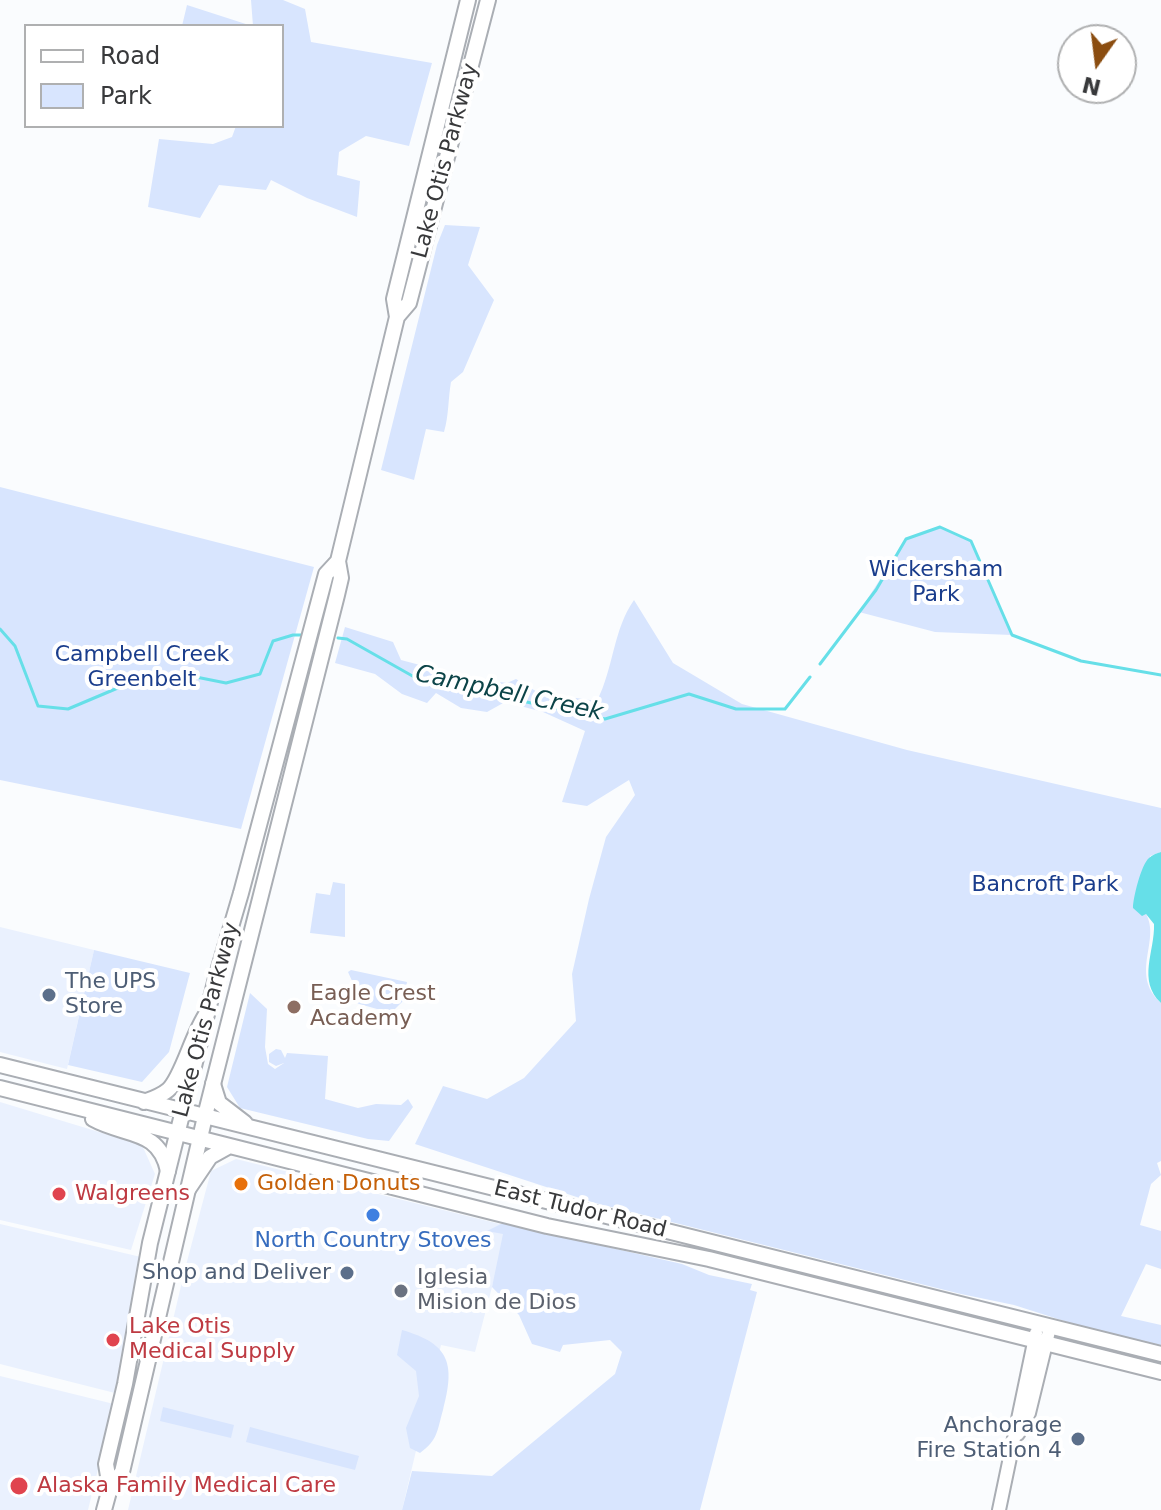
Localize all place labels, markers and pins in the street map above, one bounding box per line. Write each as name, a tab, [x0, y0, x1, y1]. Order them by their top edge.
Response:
place label: The UPS Store	[65, 969, 156, 1020]
place label: Eagle Crest Academy	[310, 981, 436, 1032]
marker: The UPS Store	[40, 986, 58, 1004]
marker: Eagle Crest Academy	[285, 998, 303, 1016]
place label: Golden Donuts	[257, 1171, 420, 1197]
marker: Golden Donuts	[232, 1175, 250, 1193]
place label: Walgreens	[75, 1181, 190, 1207]
marker: Walgreens	[50, 1185, 68, 1203]
marker: North Country Stoves	[364, 1206, 382, 1224]
place label: North Country Stoves	[255, 1228, 491, 1254]
place label: Shop and Deliver	[142, 1260, 331, 1286]
marker: Shop and Deliver	[338, 1264, 356, 1282]
place label: Iglesia Mision de Dios	[417, 1265, 577, 1316]
marker: Iglesia Mision de Dios	[392, 1282, 410, 1300]
place label: Lake Otis Medical Supply	[129, 1314, 295, 1366]
marker: Lake Otis Medical Supply	[104, 1331, 122, 1349]
place label: Anchorage Fire Station 4	[917, 1413, 1062, 1464]
marker: Anchorage Fire Station 4	[1069, 1430, 1087, 1448]
place label: Alaska Family Medical Care	[37, 1473, 336, 1499]
marker: Alaska Family Medical Care	[8, 1475, 30, 1497]

